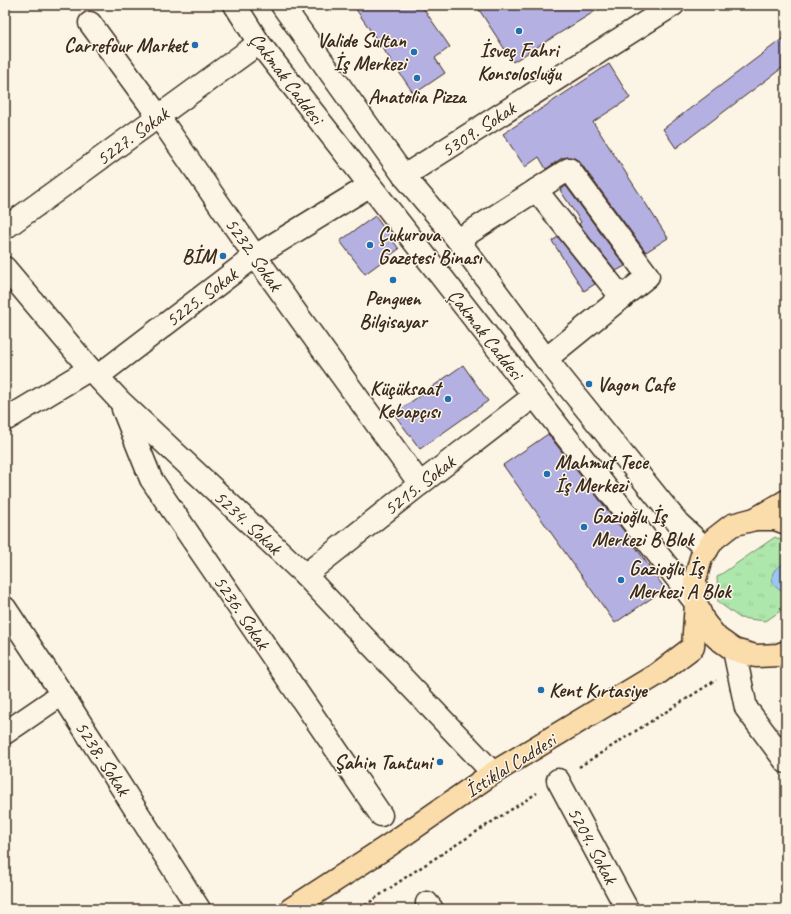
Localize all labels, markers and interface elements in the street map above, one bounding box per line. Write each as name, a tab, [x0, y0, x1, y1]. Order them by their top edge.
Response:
marker: İsveç Fahri Konsolosluğu	[514, 26, 524, 36]
street label: Çakmak Caddesi	[244, 27, 331, 131]
place label: Valide Sultan İş Merkezi	[317, 28, 409, 76]
place label: Carrefour Market	[64, 33, 189, 58]
place label: İsveç Fahri Konsolosluğu	[477, 38, 562, 86]
marker: Carrefour Market	[190, 40, 200, 50]
marker: Valide Sultan İş Merkezi	[409, 47, 419, 57]
marker: Anatolia Pizza	[412, 73, 422, 83]
place label: Anatolia Pizza	[368, 84, 467, 109]
street label: 5309. Sokak	[436, 95, 522, 163]
street label: 5227. Sokak	[91, 101, 175, 171]
street label: 5232. Sokak	[219, 213, 289, 297]
place label: Çukurova Gazetesi Binası	[378, 222, 483, 270]
marker: Çukurova Gazetesi Binası	[365, 240, 375, 250]
place label: BİM	[182, 244, 217, 269]
marker: BİM	[218, 251, 228, 261]
street label: 5225. Sokak	[160, 261, 244, 333]
marker: Penguen Bilgisayar	[388, 275, 398, 285]
street label: Çakmak Caddesi	[442, 284, 530, 387]
place label: Penguen Bilgisayar	[359, 286, 430, 334]
place label: Vagon Cafe	[597, 372, 676, 397]
place label: Küçüksaat Kebapçısı	[370, 376, 443, 424]
marker: Vagon Cafe	[584, 379, 594, 389]
marker: Küçüksaat Kebapçısı	[443, 394, 453, 404]
street label: 5215. Sokak	[379, 449, 461, 521]
place label: Mahmut Tece İş Merkezi	[555, 450, 650, 498]
marker: Mahmut Tece İş Merkezi	[542, 469, 552, 479]
street label: 5234. Sokak	[208, 485, 288, 561]
place label: Gazioğlu İş Merkezi B Blok	[592, 504, 695, 552]
marker: Gazioğlu İş Merkezi B Blok	[579, 522, 589, 532]
place label: Gazioğlu İş Merkezi A Blok	[629, 556, 732, 604]
street label: 5236. Sokak	[208, 570, 276, 655]
marker: Gazioğlu İş Merkezi A Blok	[616, 575, 626, 585]
place label: Kent Kırtasiye	[549, 678, 648, 703]
marker: Kent Kırtasiye	[536, 685, 546, 695]
street label: 5238. Sokak	[69, 716, 137, 802]
street label: İstiklal Caddesi	[460, 726, 562, 803]
place label: Şahin Tantuni	[334, 750, 435, 775]
marker: Şahin Tantuni	[435, 757, 445, 767]
street label: 5204. Sokak	[562, 802, 624, 890]

